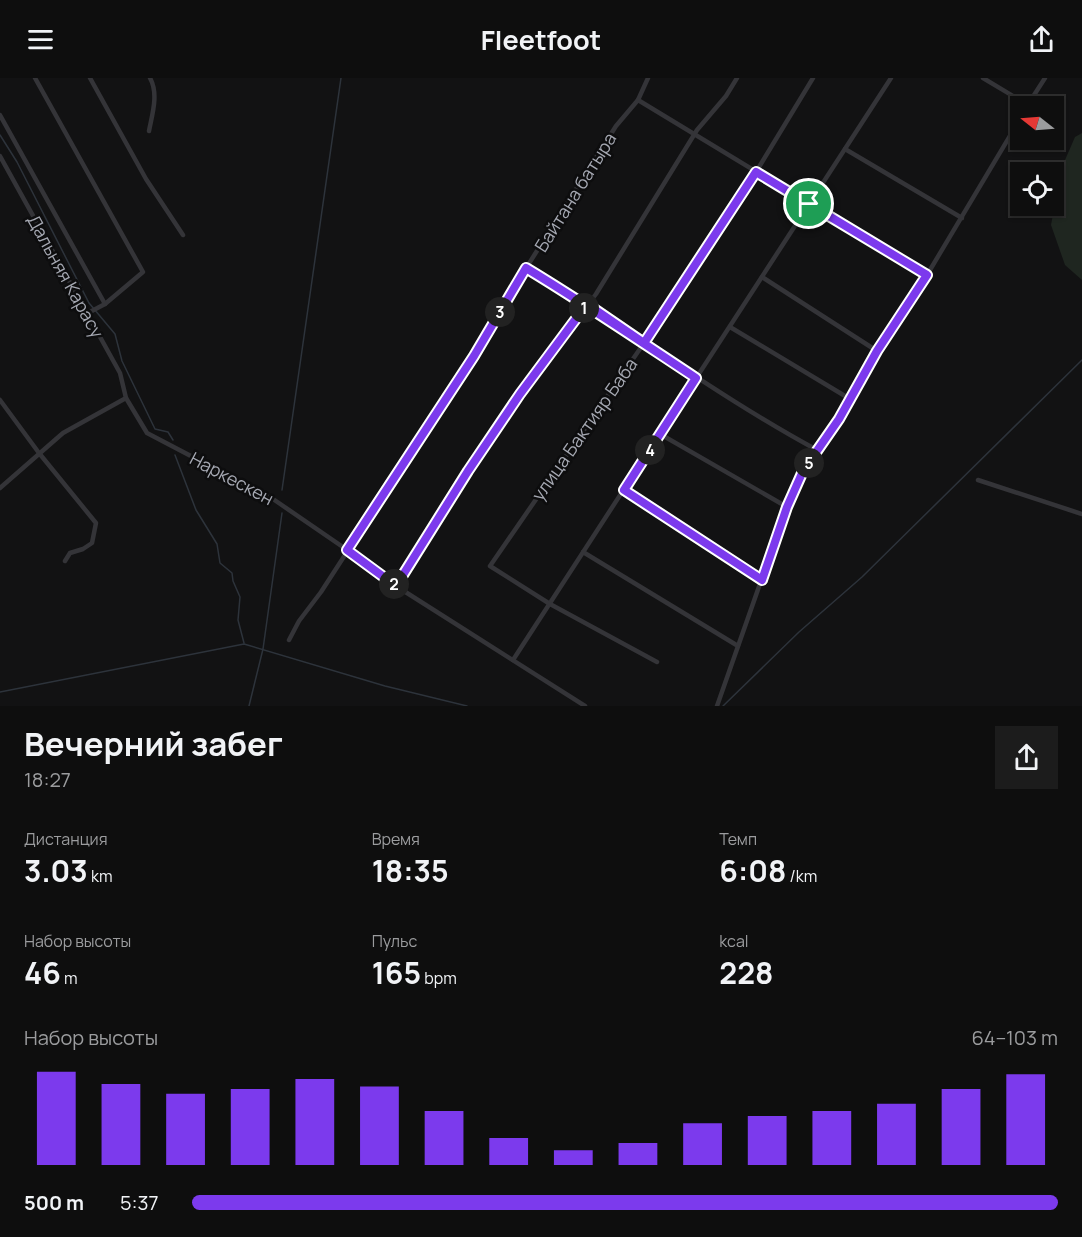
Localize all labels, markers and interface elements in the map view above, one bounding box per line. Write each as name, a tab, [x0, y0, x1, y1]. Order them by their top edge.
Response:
text: Fleetfoot	[481, 21, 601, 58]
icon: menu	[24, 23, 57, 56]
icon: share	[1025, 23, 1058, 56]
north arrow	[1010, 96, 1064, 150]
map controls	[1010, 96, 1064, 216]
street label: Байтана батыра	[529, 128, 621, 256]
button: locate	[1010, 162, 1064, 216]
pin	[783, 178, 834, 229]
icon: arrive	[792, 187, 825, 220]
street label: Дальняя Карасу	[22, 210, 110, 342]
pin: 1	[569, 293, 599, 323]
pin: 3	[485, 297, 515, 327]
text: 1	[580, 297, 588, 319]
text: 3	[495, 301, 505, 323]
street label: улица Бактияр Баба	[526, 353, 642, 505]
pin: 4	[635, 435, 665, 465]
text: 4	[645, 439, 655, 461]
street label: Наркескен	[186, 446, 278, 510]
pin: 5	[794, 448, 824, 478]
text: 5	[804, 452, 814, 474]
pin: 2	[379, 569, 409, 599]
text: 2	[389, 573, 399, 595]
text: Вечерний забег	[24, 721, 283, 766]
button: share	[995, 726, 1058, 789]
text: 18:27	[24, 766, 71, 793]
text: Дистанция	[24, 828, 108, 850]
text: Время	[372, 828, 420, 850]
text: Темп	[719, 828, 757, 850]
text: 3.03	[24, 850, 88, 891]
text: 18:35	[372, 850, 448, 891]
text: 6:08	[719, 850, 786, 891]
text: km	[88, 865, 112, 887]
text: /km	[786, 865, 817, 887]
text: Набор высоты	[24, 930, 131, 952]
text: Пульс	[372, 930, 417, 952]
text: kcal	[719, 930, 749, 952]
text: 46	[24, 952, 61, 993]
text: 165	[372, 952, 421, 993]
text: 228	[719, 952, 773, 993]
text: m	[61, 967, 78, 989]
text: bpm	[421, 967, 457, 989]
text: Набор высоты	[24, 1024, 158, 1051]
text: 64–103 m	[971, 1024, 1058, 1051]
text: 500 m	[24, 1189, 84, 1216]
text: 5:37	[120, 1189, 159, 1216]

